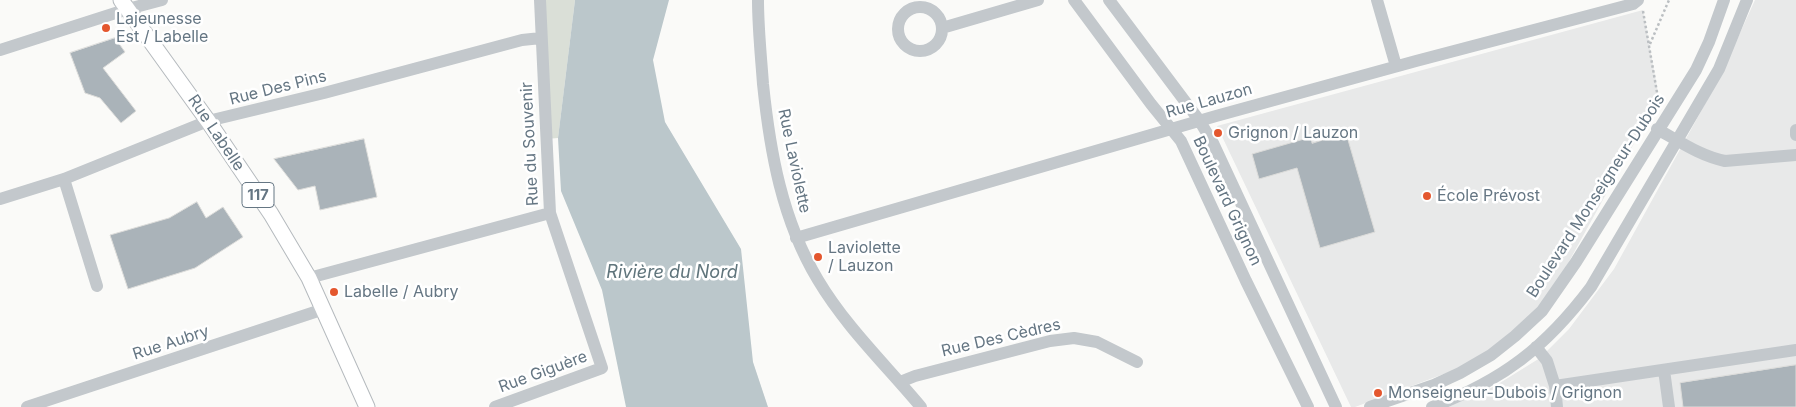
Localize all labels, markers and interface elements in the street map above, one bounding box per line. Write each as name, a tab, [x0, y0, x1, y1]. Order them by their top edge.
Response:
place label: Lajeunesse Est / Labelle	[116, 9, 208, 47]
marker: Lajeunesse Est / Labelle	[100, 22, 112, 34]
street label: Rue Des Pins	[227, 67, 329, 109]
street label: Rue Lauzon	[1164, 80, 1254, 122]
street label: Rue du Souvenir	[517, 82, 543, 206]
street label: Rue Labelle	[183, 91, 249, 175]
street label: Boulevard Monseigneur-Dubois	[1523, 91, 1669, 301]
street label: Rue Laviolette	[774, 107, 814, 215]
place label: Grignon / Lauzon	[1228, 123, 1358, 143]
marker: Grignon / Lauzon	[1212, 127, 1224, 139]
street label: Boulevard Grignon	[1189, 133, 1265, 269]
road number: 117	[242, 182, 274, 208]
place label: École Prévost	[1437, 186, 1540, 206]
marker: École Prévost	[1421, 190, 1433, 202]
place label: Laviolette / Lauzon	[828, 238, 901, 276]
marker: Laviolette / Lauzon	[812, 251, 824, 263]
water label: Rivière du Nord	[606, 262, 738, 284]
place label: Labelle / Aubry	[344, 282, 459, 302]
marker: Labelle / Aubry	[328, 286, 340, 298]
street label: Rue Des Cèdres	[940, 315, 1062, 361]
street label: Rue Aubry	[130, 322, 212, 364]
street label: Rue Giguère	[496, 347, 590, 397]
place label: Monseigneur-Dubois / Grignon	[1388, 383, 1622, 403]
marker: Monseigneur-Dubois / Grignon	[1372, 387, 1384, 399]

